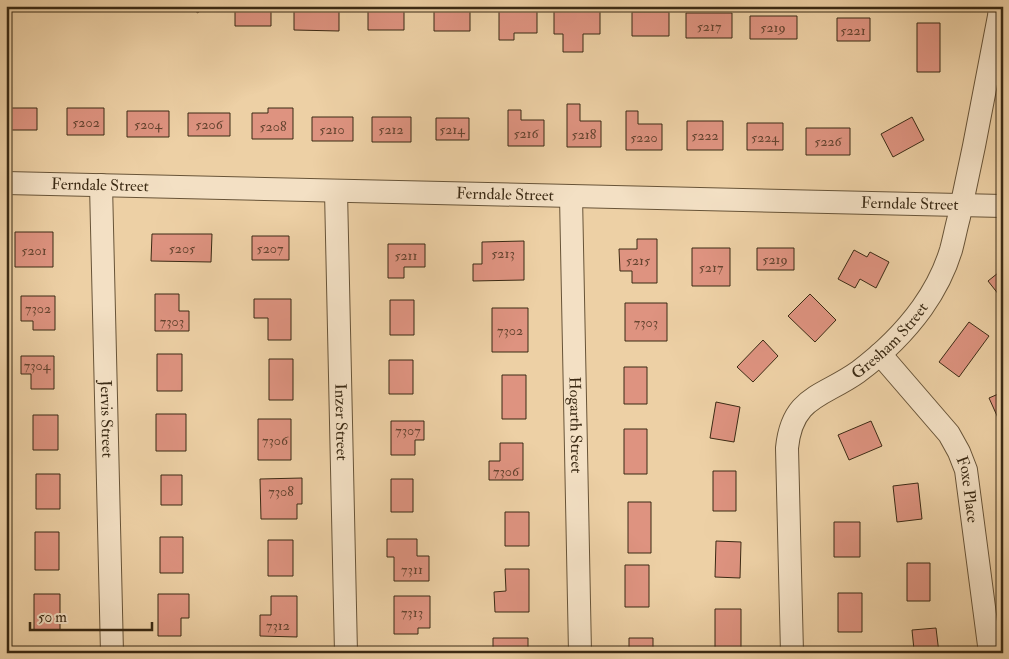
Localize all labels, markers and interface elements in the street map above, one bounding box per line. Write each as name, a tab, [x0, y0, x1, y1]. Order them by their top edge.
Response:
house number: 5217	[697, 18, 722, 35]
house number: 5219	[760, 19, 786, 36]
house number: 5221	[840, 22, 866, 39]
house number: 5202	[72, 114, 100, 131]
house number: 5204	[134, 116, 163, 133]
house number: 5206	[195, 116, 224, 133]
house number: 5208	[260, 118, 287, 135]
house number: 5210	[319, 121, 345, 138]
house number: 5212	[378, 121, 404, 138]
house number: 5214	[439, 121, 466, 138]
house number: 5216	[513, 125, 540, 142]
house number: 5218	[572, 126, 597, 143]
house number: 5222	[691, 127, 719, 144]
house number: 5220	[630, 129, 658, 146]
house number: 5224	[751, 129, 780, 146]
house number: 5226	[814, 133, 843, 150]
street label: Ferndale Street	[51, 174, 149, 196]
street label: Ferndale Street	[456, 183, 554, 206]
street label: Ferndale Street	[861, 193, 959, 215]
house number: 5205	[169, 240, 196, 257]
house number: 5207	[257, 240, 284, 257]
house number: 5201	[21, 242, 47, 259]
house number: 5213	[491, 245, 515, 262]
house number: 5211	[394, 247, 418, 264]
house number: 5219	[762, 251, 788, 268]
house number: 5215	[626, 252, 651, 269]
house number: 5217	[699, 259, 724, 276]
street label: Gresham Street	[847, 299, 933, 383]
house number: 7302	[25, 300, 51, 317]
house number: 7303	[160, 313, 184, 330]
house number: 7303	[634, 314, 658, 331]
house number: 7302	[497, 322, 523, 339]
house number: 7304	[24, 357, 52, 374]
street label: Hogarth Street	[565, 376, 586, 473]
street label: Jervis Street	[95, 379, 117, 458]
street label: Inzer Street	[330, 383, 352, 461]
house number: 7307	[395, 422, 421, 439]
house number: 7306	[262, 432, 289, 449]
street label: Foxe Place	[952, 453, 983, 524]
house number: 7306	[493, 463, 520, 480]
house number: 7308	[268, 483, 294, 500]
house number: 7311	[401, 561, 423, 578]
scale bar	[30, 599, 152, 631]
house number: 7313	[401, 604, 423, 621]
text: 50 m	[38, 608, 67, 627]
house number: 7312	[266, 617, 290, 634]

